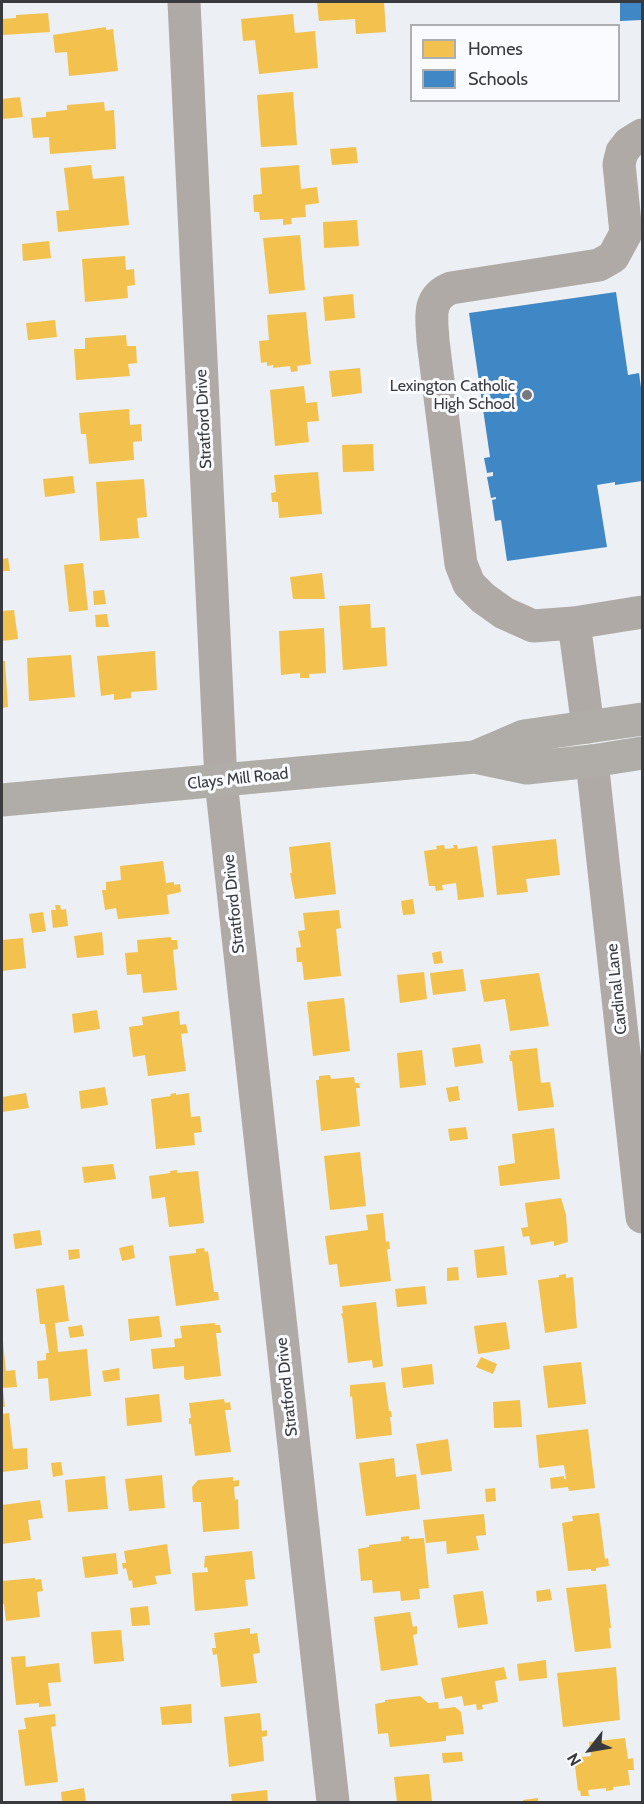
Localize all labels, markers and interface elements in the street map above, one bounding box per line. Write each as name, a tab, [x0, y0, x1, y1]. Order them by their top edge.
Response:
legend	[410, 24, 620, 102]
text: Homes	[468, 38, 523, 60]
text: Schools	[468, 68, 528, 90]
street label: Stratford Drive	[192, 369, 216, 469]
place label: Lexington Catholic High School	[390, 376, 515, 414]
marker: Lexington Catholic High School	[520, 388, 534, 402]
street label: Clays Mill Road	[187, 764, 289, 794]
street label: Stratford Drive	[219, 854, 249, 954]
street label: Cardinal Lane	[603, 943, 631, 1035]
street label: Stratford Drive	[272, 1337, 302, 1437]
north arrow	[560, 1720, 620, 1780]
text: N	[563, 1750, 585, 1769]

